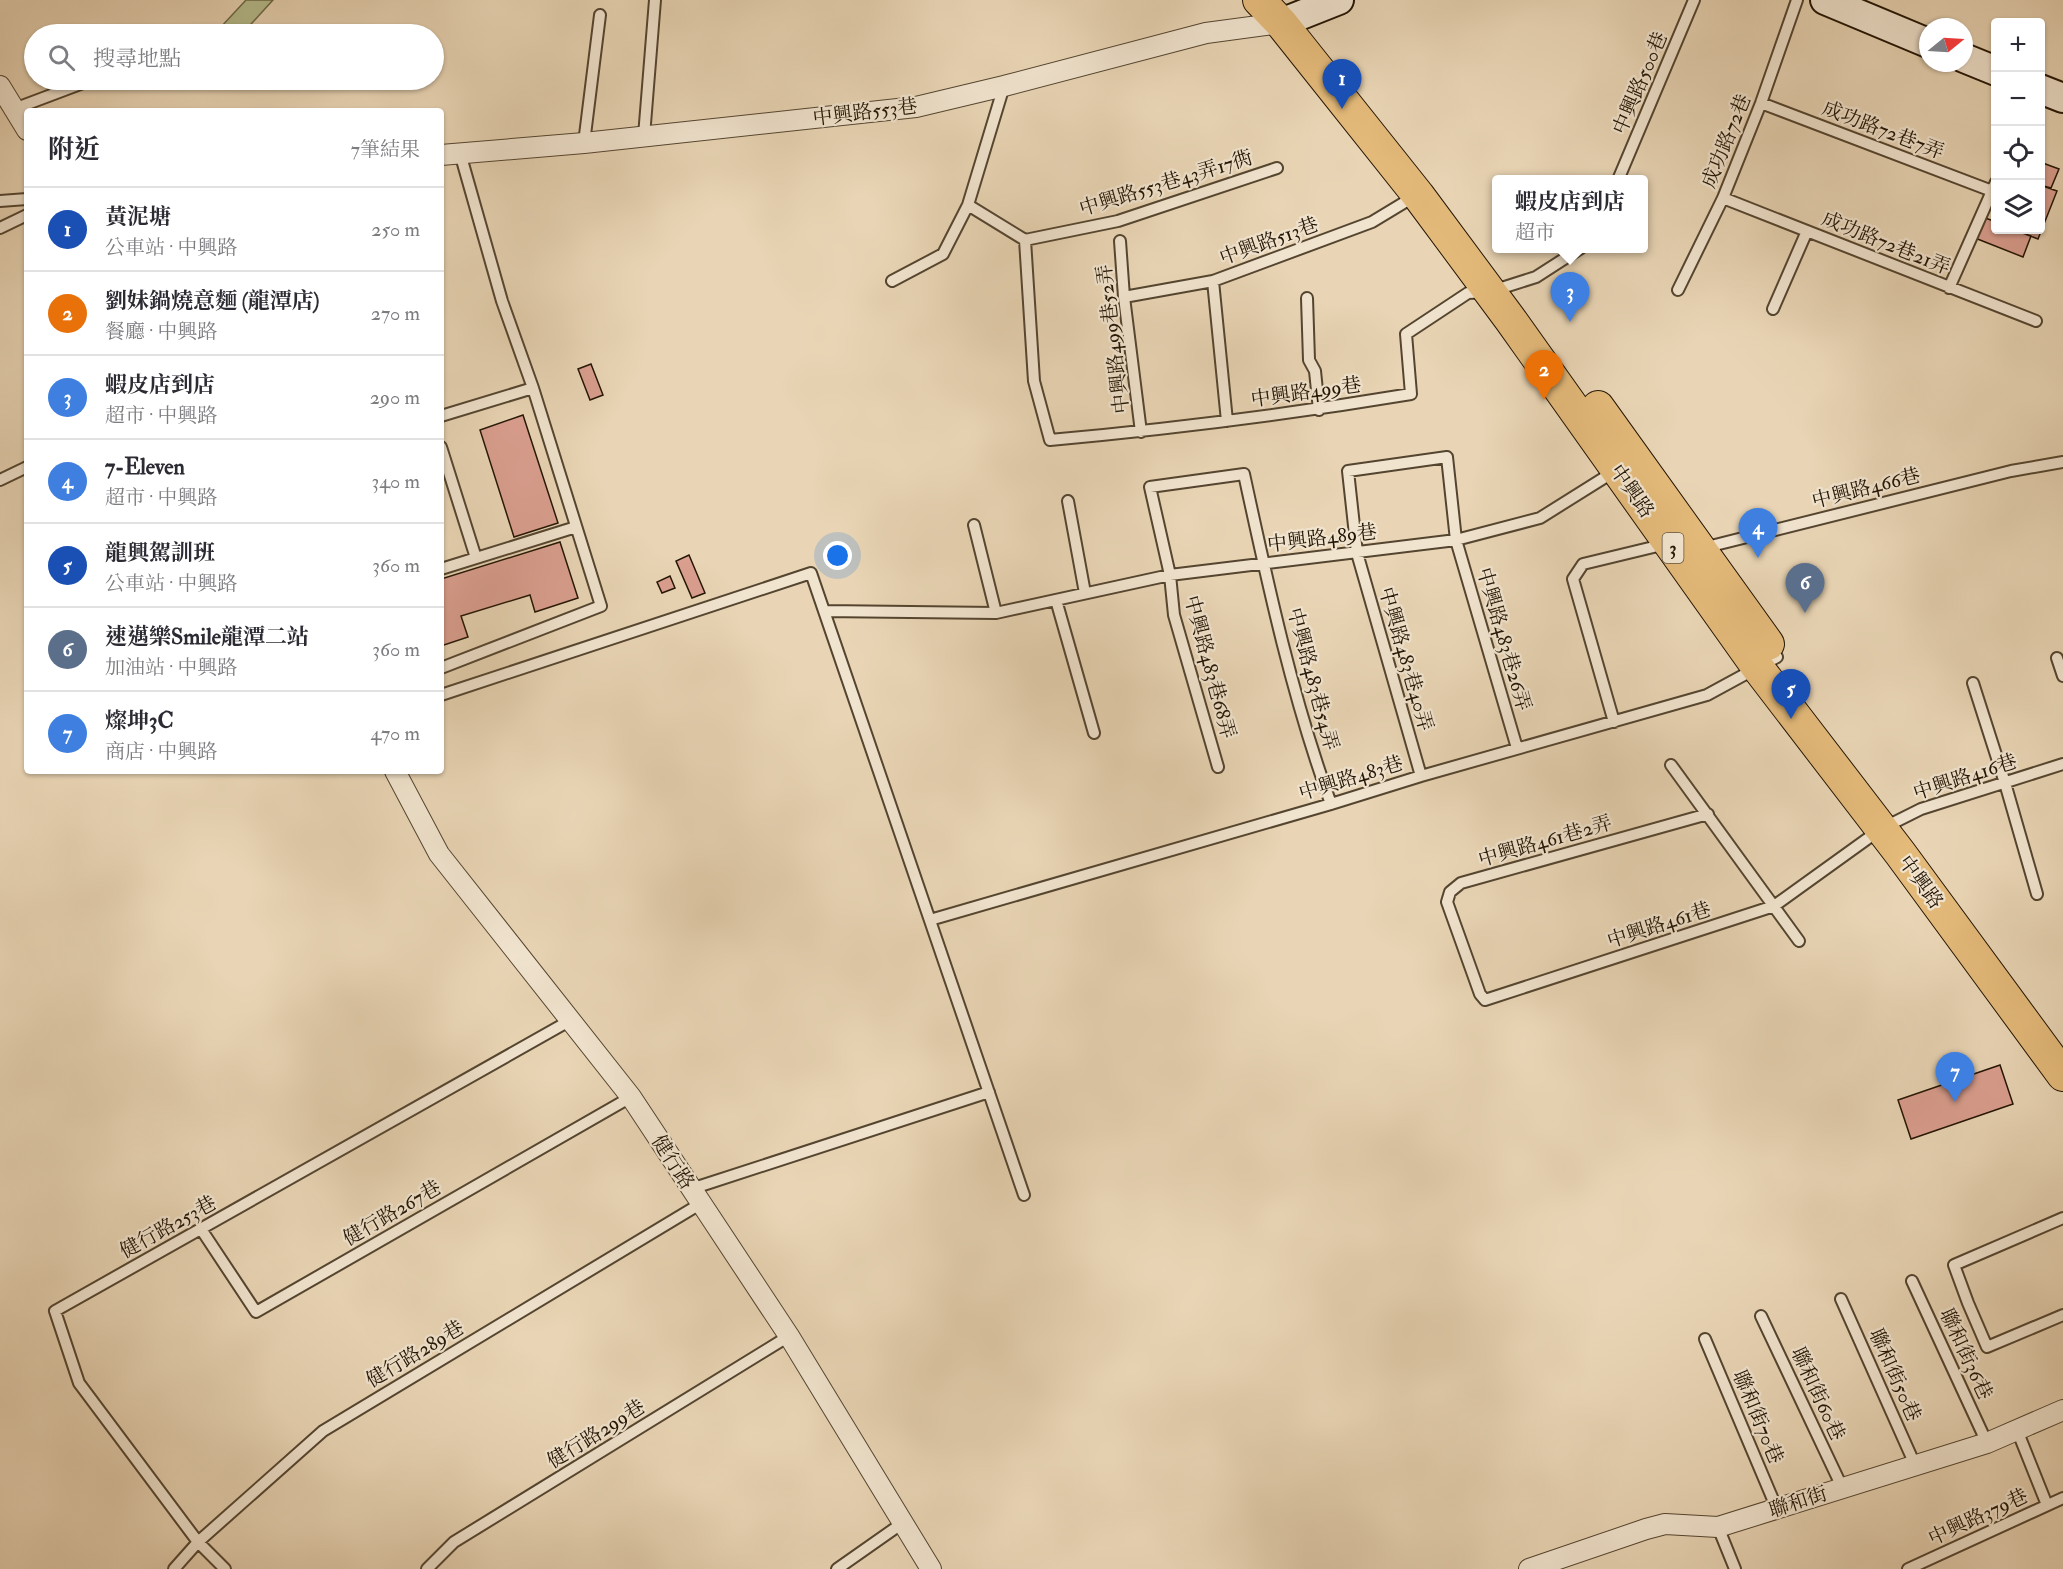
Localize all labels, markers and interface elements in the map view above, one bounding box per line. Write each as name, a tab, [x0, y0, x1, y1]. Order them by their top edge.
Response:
north arrow	[1919, 18, 1973, 72]
map controls	[1991, 18, 2045, 234]
button: +	[1991, 18, 2045, 72]
search box	[24, 24, 444, 90]
street label: 中興路500巷	[1607, 28, 1673, 138]
icon: search	[45, 41, 78, 74]
text: 搜尋地點	[93, 45, 181, 73]
pin: 1	[1322, 60, 1362, 109]
button: −	[1991, 72, 2045, 126]
street label: 成功路72巷	[1696, 90, 1756, 192]
street label: 中興路553巷	[811, 93, 919, 131]
street label: 成功路72巷7弄	[1819, 95, 1947, 165]
button: locate	[1991, 126, 2045, 180]
text: 附近	[48, 134, 100, 166]
text: 7筆結果	[351, 137, 420, 162]
street label: 中興路553巷43弄17衖	[1076, 145, 1256, 221]
popup	[1492, 175, 1648, 253]
button: layers	[1991, 180, 2045, 234]
text: 蝦皮店到店	[1515, 188, 1625, 216]
text: 黃泥塘	[105, 203, 171, 231]
street label: 成功路72巷21弄	[1818, 206, 1954, 280]
street label: 中興路513巷	[1216, 212, 1322, 270]
text: 1	[64, 217, 71, 242]
text: 250 m	[371, 217, 420, 242]
text: 超市	[1515, 220, 1555, 245]
text: 公車站 · 中興路	[105, 235, 237, 260]
street label: 中興路499巷52弄	[1091, 263, 1135, 415]
pin: 3	[1550, 272, 1590, 322]
text: 劉妹鍋燒意麵 (龍潭店)	[105, 287, 320, 315]
text: 2	[62, 301, 73, 326]
text: 270 m	[371, 301, 420, 326]
text: 餐廳 · 中興路	[105, 319, 217, 344]
pin: 2	[1524, 350, 1564, 400]
text: 蝦皮店到店	[105, 371, 215, 399]
street label: 中興路499巷	[1249, 372, 1363, 412]
text: 3	[64, 385, 71, 410]
text: 290 m	[370, 385, 420, 410]
text: 超市 · 中興路	[105, 403, 217, 428]
text: 7-Eleven	[105, 453, 185, 481]
street label: 中興路	[1605, 459, 1659, 523]
street label: 中興路466巷	[1809, 462, 1923, 514]
text: 4	[62, 469, 73, 494]
text: 340 m	[372, 469, 420, 494]
text: 超市 · 中興路	[105, 485, 217, 510]
pin: 4	[1738, 508, 1778, 558]
street label: 中興路489巷	[1266, 519, 1378, 557]
road number: 3	[1662, 533, 1684, 563]
text: 龍興駕訓班	[105, 539, 215, 567]
your location	[823, 541, 852, 570]
text: 5	[63, 553, 72, 578]
text: 360 m	[372, 553, 420, 578]
street label: 中興路483巷26弄	[1472, 564, 1536, 714]
pin: 6	[1786, 564, 1824, 613]
text: 公車站 · 中興路	[105, 571, 237, 596]
street label: 中興路483巷40弄	[1373, 584, 1439, 734]
street label: 中興路483巷68弄	[1179, 593, 1241, 741]
street label: 中興路483巷54弄	[1282, 605, 1344, 753]
text: 速邁樂Smile龍潭二站	[105, 623, 309, 651]
text: 6	[62, 637, 73, 662]
text: 360 m	[372, 637, 420, 662]
text: 加油站 · 中興路	[105, 655, 237, 680]
pin: 5	[1772, 670, 1810, 719]
text: 燦坤3C	[105, 707, 174, 735]
text: 7	[63, 721, 72, 746]
text: 470 m	[371, 721, 420, 746]
text: 商店 · 中興路	[105, 739, 217, 764]
street label: 中興路416巷	[1910, 748, 2020, 806]
street label: 中興路483巷	[1296, 750, 1406, 806]
street label: 中興路461巷2弄	[1475, 810, 1615, 872]
street label: 中興路	[1893, 850, 1949, 914]
street label: 中興路461巷	[1604, 896, 1714, 954]
pin: 7	[1936, 1052, 1974, 1102]
street label: 健行路	[646, 1130, 700, 1194]
street label: 健行路267巷	[338, 1175, 446, 1251]
street label: 健行路253巷	[115, 1190, 221, 1264]
street label: 聯和街36巷	[1934, 1304, 1998, 1404]
street label: 健行路289巷	[362, 1315, 468, 1393]
street label: 聯和街50巷	[1863, 1325, 1927, 1425]
street label: 聯和街60巷	[1785, 1343, 1851, 1445]
street label: 聯和街70巷	[1727, 1366, 1789, 1468]
street label: 健行路299巷	[542, 1394, 650, 1474]
street label: 聯和街	[1766, 1481, 1830, 1523]
street label: 中興路379巷	[1924, 1483, 2032, 1551]

